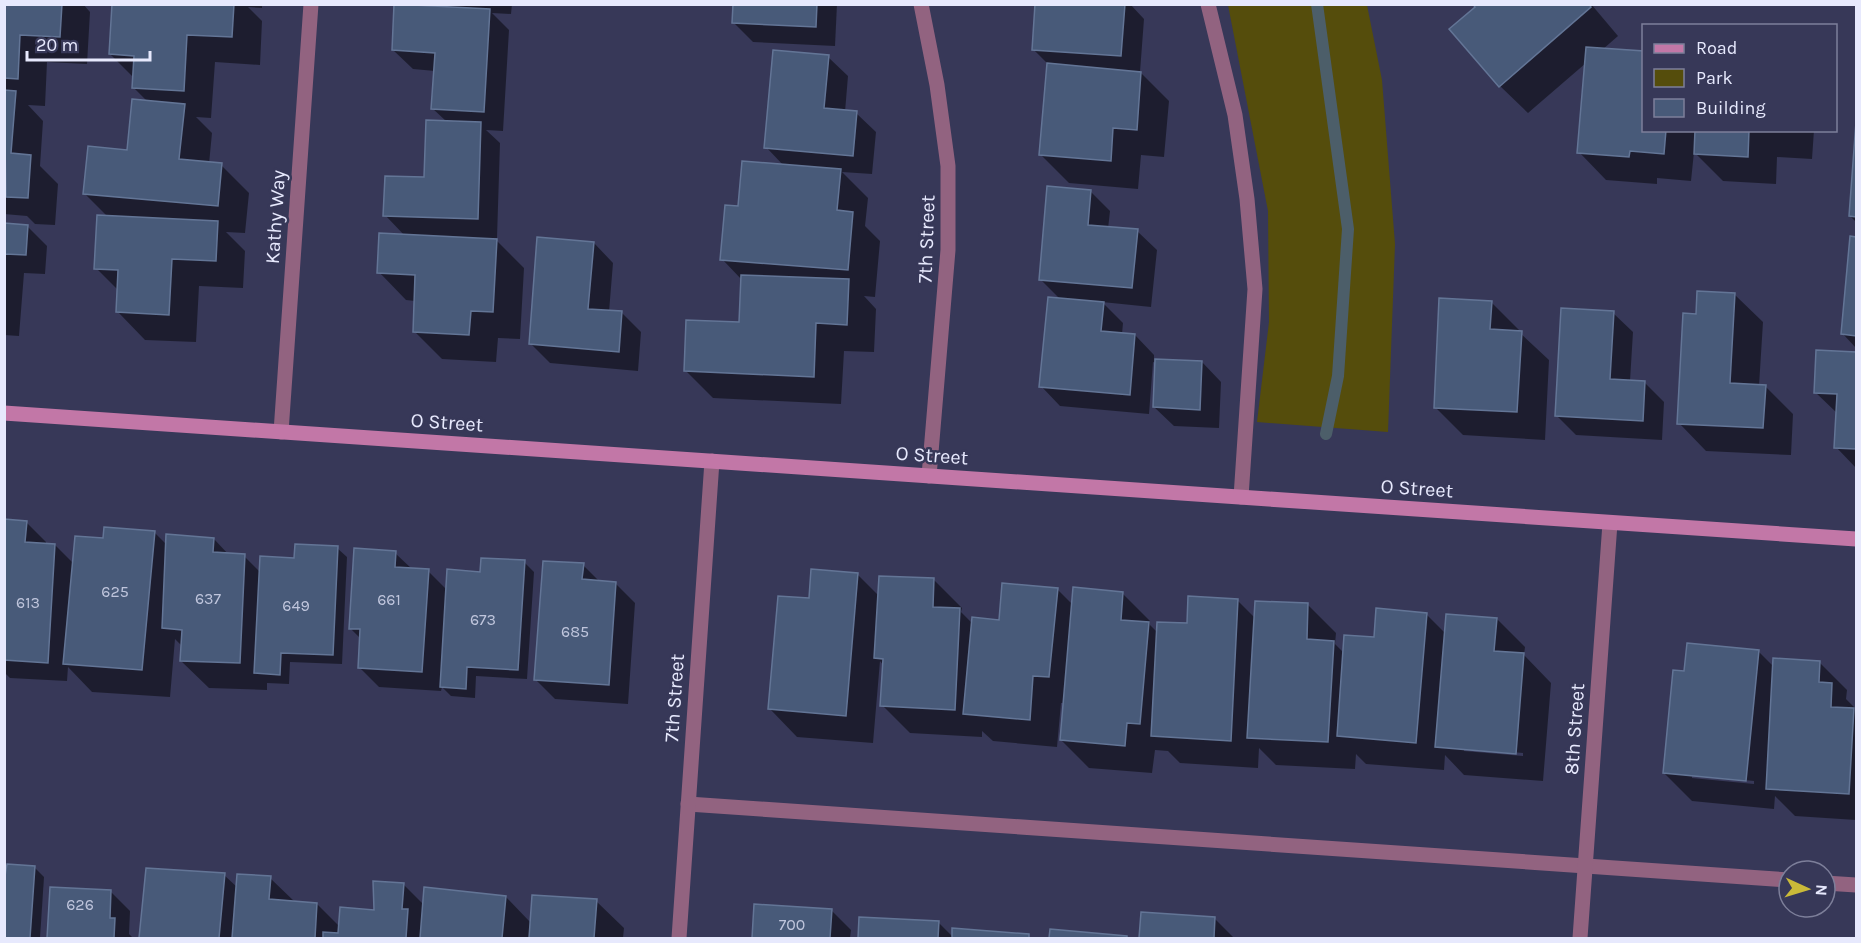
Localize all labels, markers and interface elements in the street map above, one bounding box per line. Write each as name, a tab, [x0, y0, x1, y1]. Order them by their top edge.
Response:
scale bar	[27, 24, 150, 62]
legend	[1642, 24, 1837, 132]
text: 20 m	[36, 34, 78, 56]
text: Road	[1696, 37, 1737, 59]
text: Park	[1696, 67, 1733, 89]
text: Building	[1696, 97, 1766, 119]
street label: Kathy Way	[261, 169, 290, 265]
street label: 7th Street	[913, 194, 940, 284]
street label: O Street	[410, 408, 484, 437]
street label: O Street	[895, 441, 969, 470]
street label: O Street	[1380, 474, 1454, 503]
house number: 625	[101, 582, 129, 601]
house number: 637	[195, 589, 222, 608]
house number: 661	[377, 590, 401, 609]
house number: 613	[16, 593, 40, 612]
house number: 649	[282, 596, 310, 615]
house number: 673	[470, 610, 496, 629]
house number: 685	[561, 622, 589, 641]
street label: 7th Street	[660, 653, 689, 743]
street label: 8th Street	[1560, 682, 1589, 775]
north arrow	[1777, 859, 1837, 919]
text: N	[1812, 884, 1831, 896]
house number: 626	[66, 895, 94, 914]
house number: 700	[779, 915, 805, 934]

